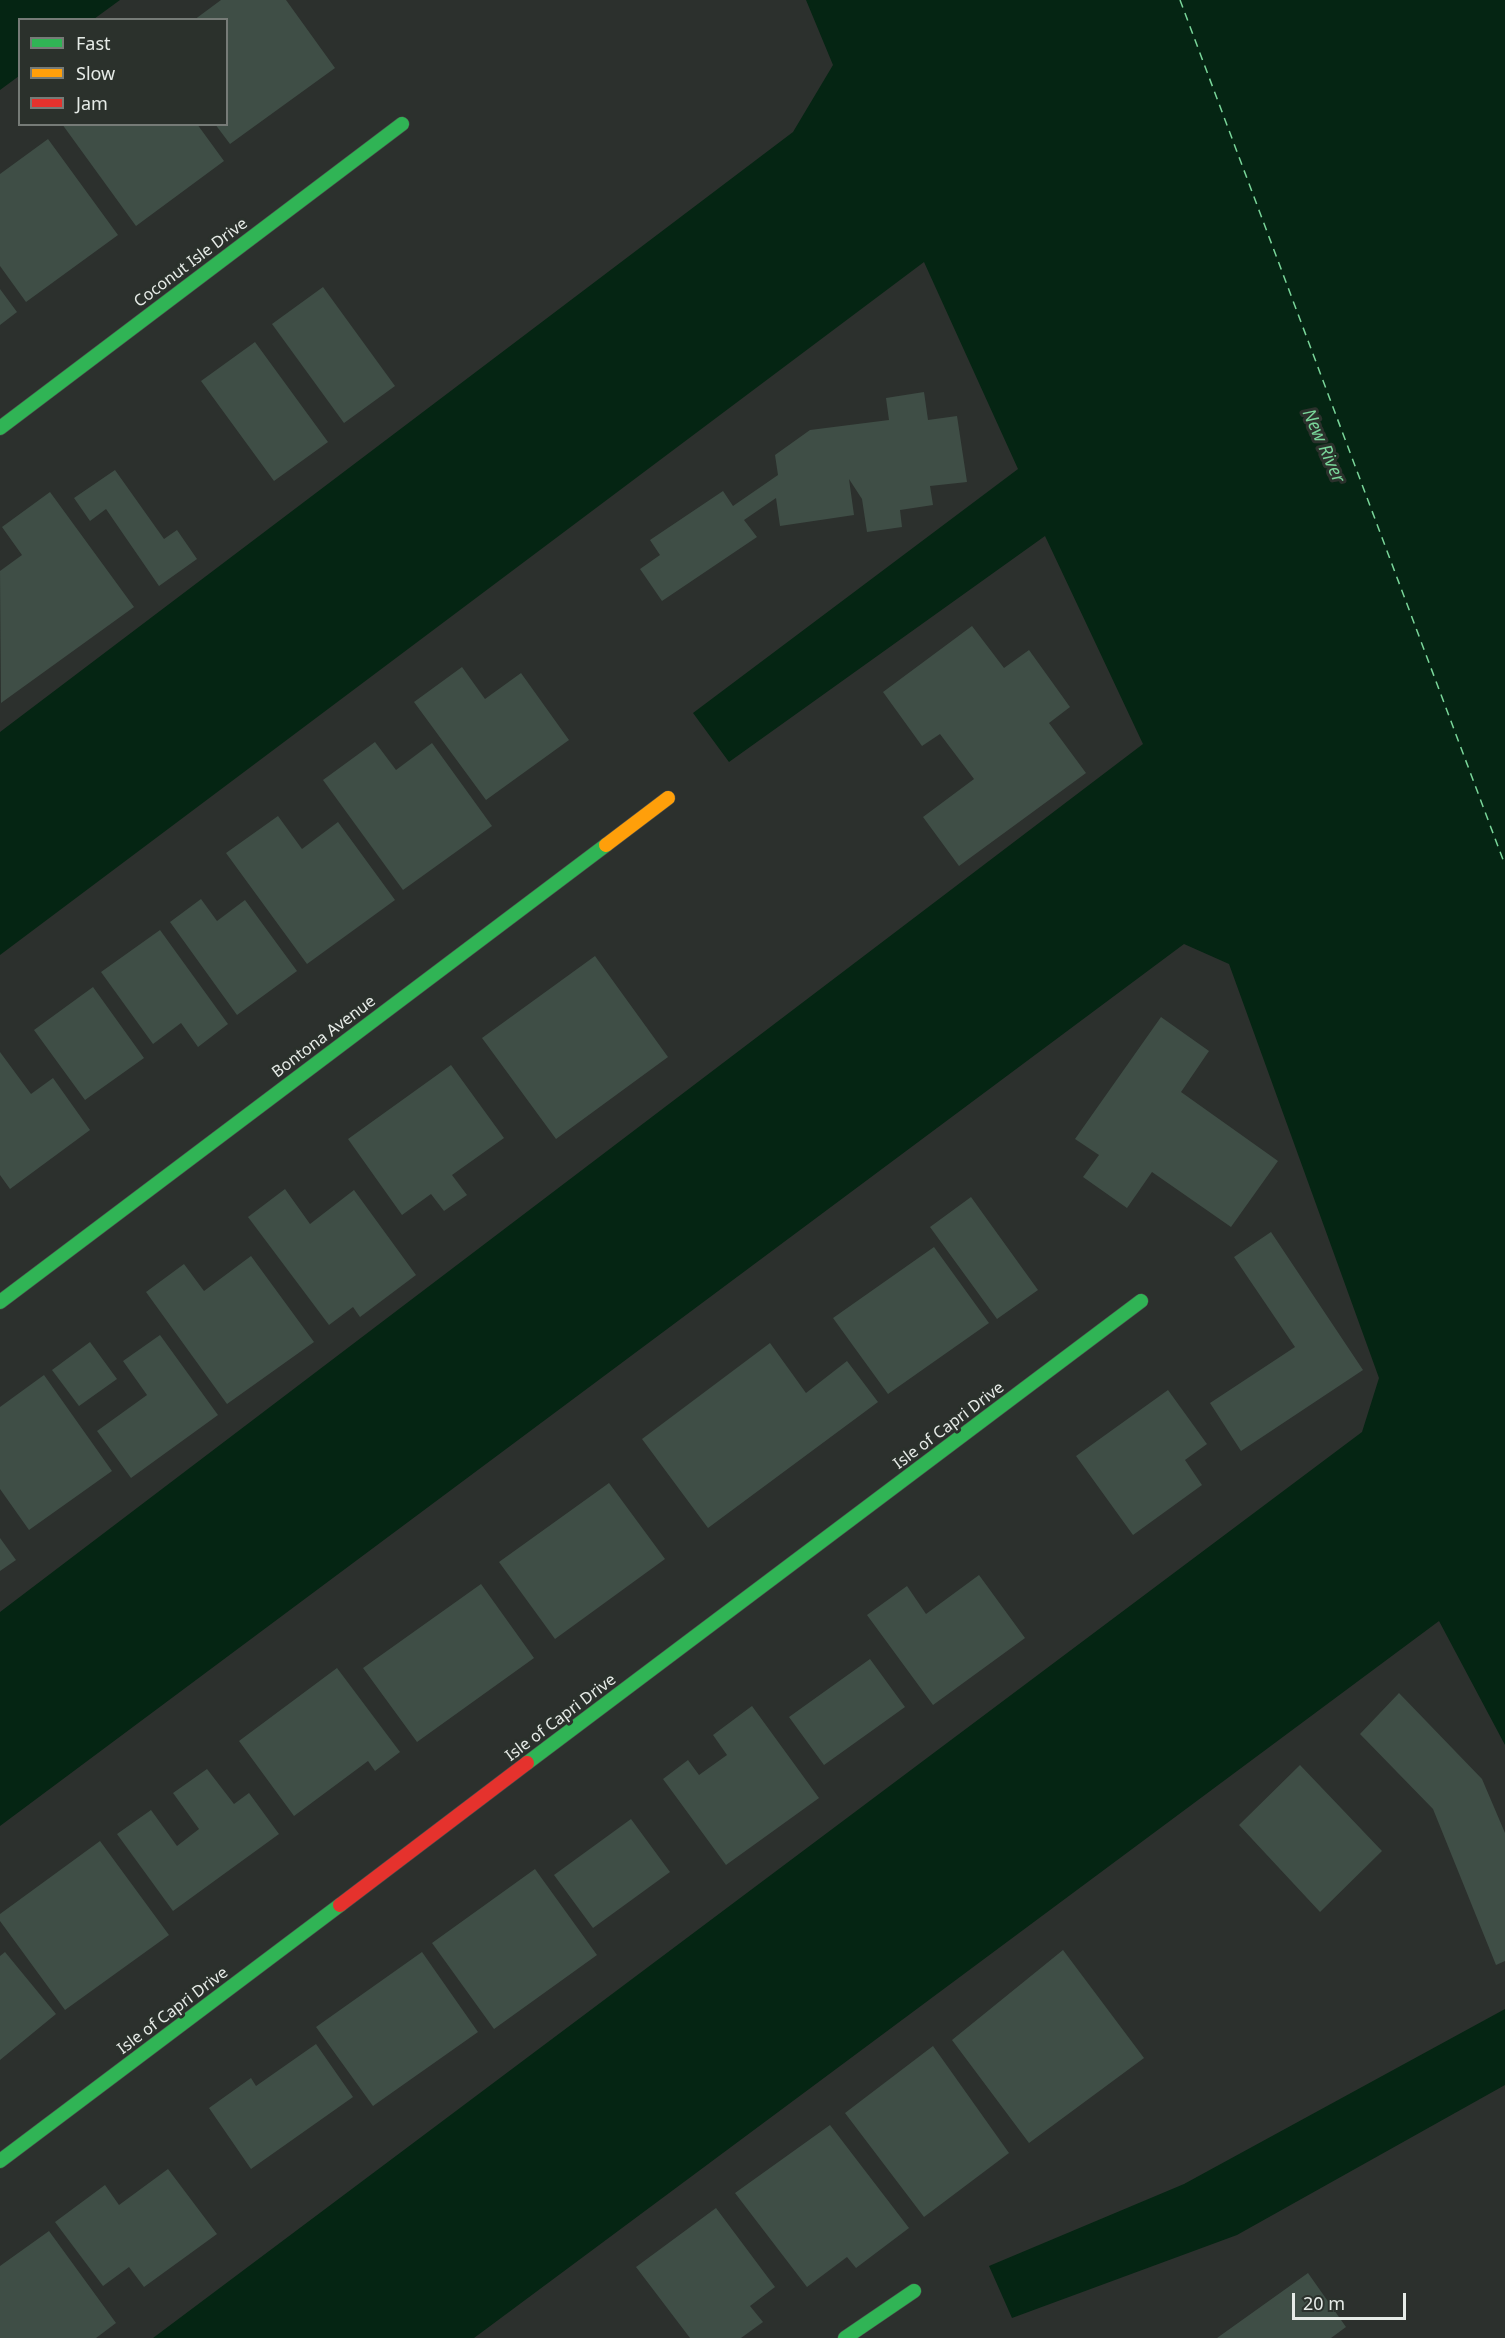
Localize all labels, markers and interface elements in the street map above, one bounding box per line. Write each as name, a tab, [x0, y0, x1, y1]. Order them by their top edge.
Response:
legend	[18, 18, 228, 126]
text: Fast	[76, 31, 111, 55]
text: Slow	[76, 61, 115, 85]
text: Jam	[76, 91, 108, 115]
street label: Coconut Isle Drive	[131, 214, 251, 312]
water label: New River	[1297, 406, 1349, 486]
street label: Bontona Avenue	[268, 992, 380, 1082]
street label: Isle of Capri Drive	[890, 1378, 1008, 1474]
street label: Isle of Capri Drive	[502, 1670, 620, 1766]
street label: Isle of Capri Drive	[114, 1963, 232, 2059]
scale bar	[1295, 2281, 1409, 2319]
text: 20 m	[1303, 2291, 1345, 2315]

